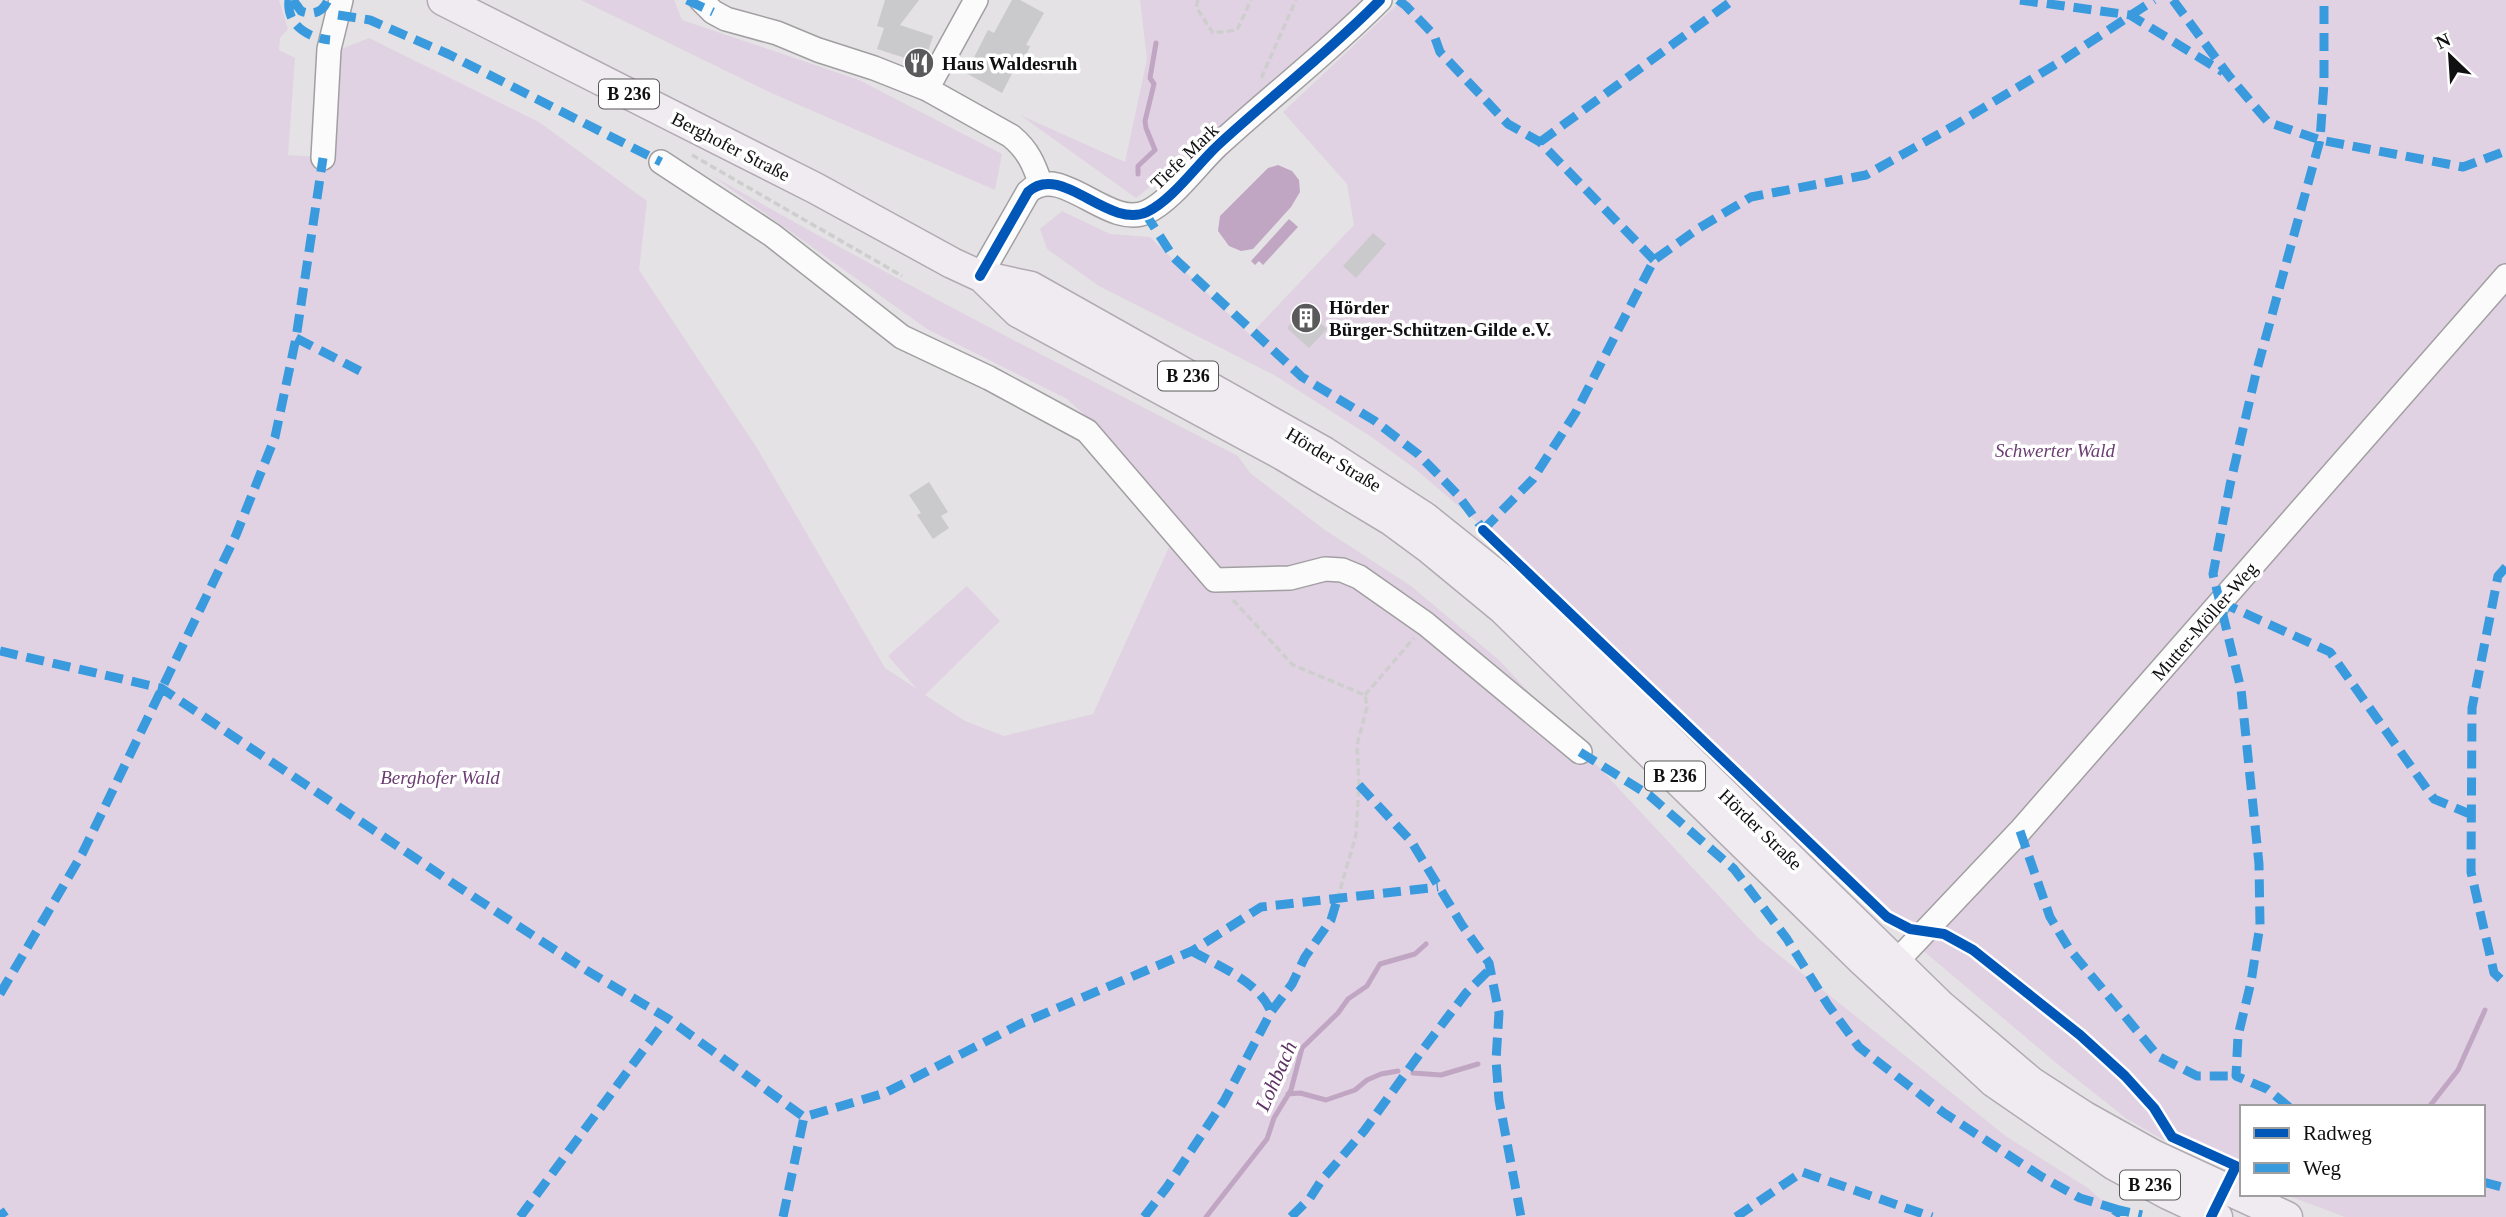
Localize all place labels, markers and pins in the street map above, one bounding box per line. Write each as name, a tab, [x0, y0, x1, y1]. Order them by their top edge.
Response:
restaurant icon: Haus Waldesruh	[902, 46, 936, 80]
place label: Haus Waldesruh	[942, 53, 1078, 74]
place label: Hörder Bürger-Schützen-Gilde e.V.	[1329, 297, 1551, 340]
building icon: Hörder Bürger-Schützen-Gilde e.V.	[1289, 301, 1323, 335]

